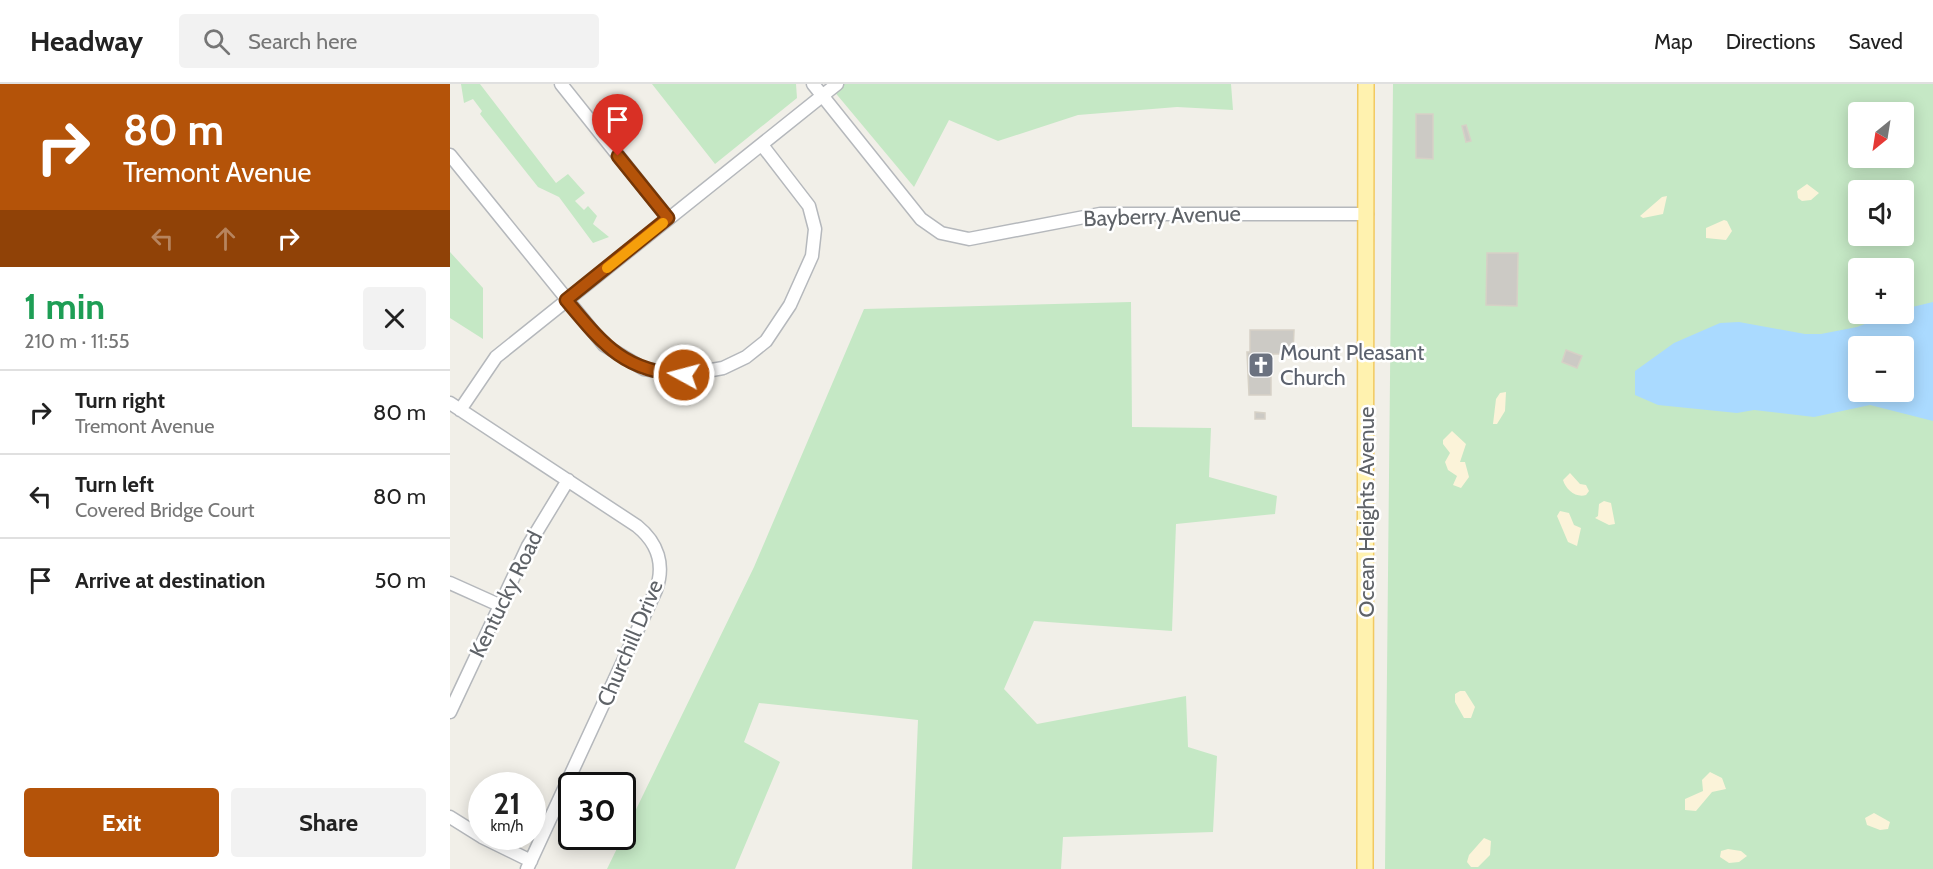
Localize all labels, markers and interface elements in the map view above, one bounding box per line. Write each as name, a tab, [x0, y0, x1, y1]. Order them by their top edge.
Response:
search box	[179, 14, 599, 68]
text: Headway	[30, 24, 143, 58]
icon: search	[200, 25, 233, 58]
text: Search here	[248, 28, 357, 55]
text: Map	[1654, 29, 1693, 54]
text: Directions	[1726, 29, 1815, 54]
text: Saved	[1848, 29, 1903, 54]
pin	[592, 94, 643, 156]
north arrow	[1848, 102, 1914, 168]
map controls	[1848, 102, 1914, 402]
icon: arrive	[601, 103, 634, 136]
text: 80 m	[123, 104, 224, 156]
icon: right	[24, 108, 102, 186]
text: Tremont Avenue	[123, 156, 311, 189]
button: sound	[1848, 180, 1914, 246]
street label: Bayberry Avenue	[1083, 200, 1241, 232]
icon: left	[146, 222, 179, 255]
icon: ahead	[209, 222, 242, 255]
icon: right	[272, 222, 305, 255]
button: +	[1848, 258, 1914, 324]
text: 1 min	[24, 284, 105, 328]
button: close	[363, 287, 426, 350]
text: 210 m · 11:55	[24, 329, 130, 353]
button: −	[1848, 336, 1914, 402]
place label: Mount Pleasant Church	[1280, 339, 1425, 391]
position arrow	[652, 343, 716, 407]
church icon: Mount Pleasant Church	[1246, 350, 1276, 380]
text: Turn right	[75, 387, 165, 414]
icon: right	[24, 396, 57, 429]
text: 80 m	[373, 399, 426, 426]
street label: Ocean Heights Avenue	[1353, 407, 1380, 617]
text: Tremont Avenue	[75, 414, 214, 438]
text: Turn left	[75, 471, 154, 498]
icon: left	[24, 480, 57, 513]
text: 80 m	[373, 483, 426, 510]
text: Covered Bridge Court	[75, 498, 254, 522]
street label: Kentucky Road	[464, 526, 548, 662]
icon: arrive	[24, 564, 57, 597]
text: Arrive at destination	[75, 567, 265, 594]
text: 50 m	[374, 567, 426, 594]
street label: Churchill Drive	[591, 576, 669, 710]
speed limit sign: 30	[558, 772, 636, 850]
text: 21	[494, 785, 520, 822]
button: Exit	[24, 788, 219, 857]
button: Share	[231, 788, 426, 857]
text: km/h	[491, 817, 523, 835]

